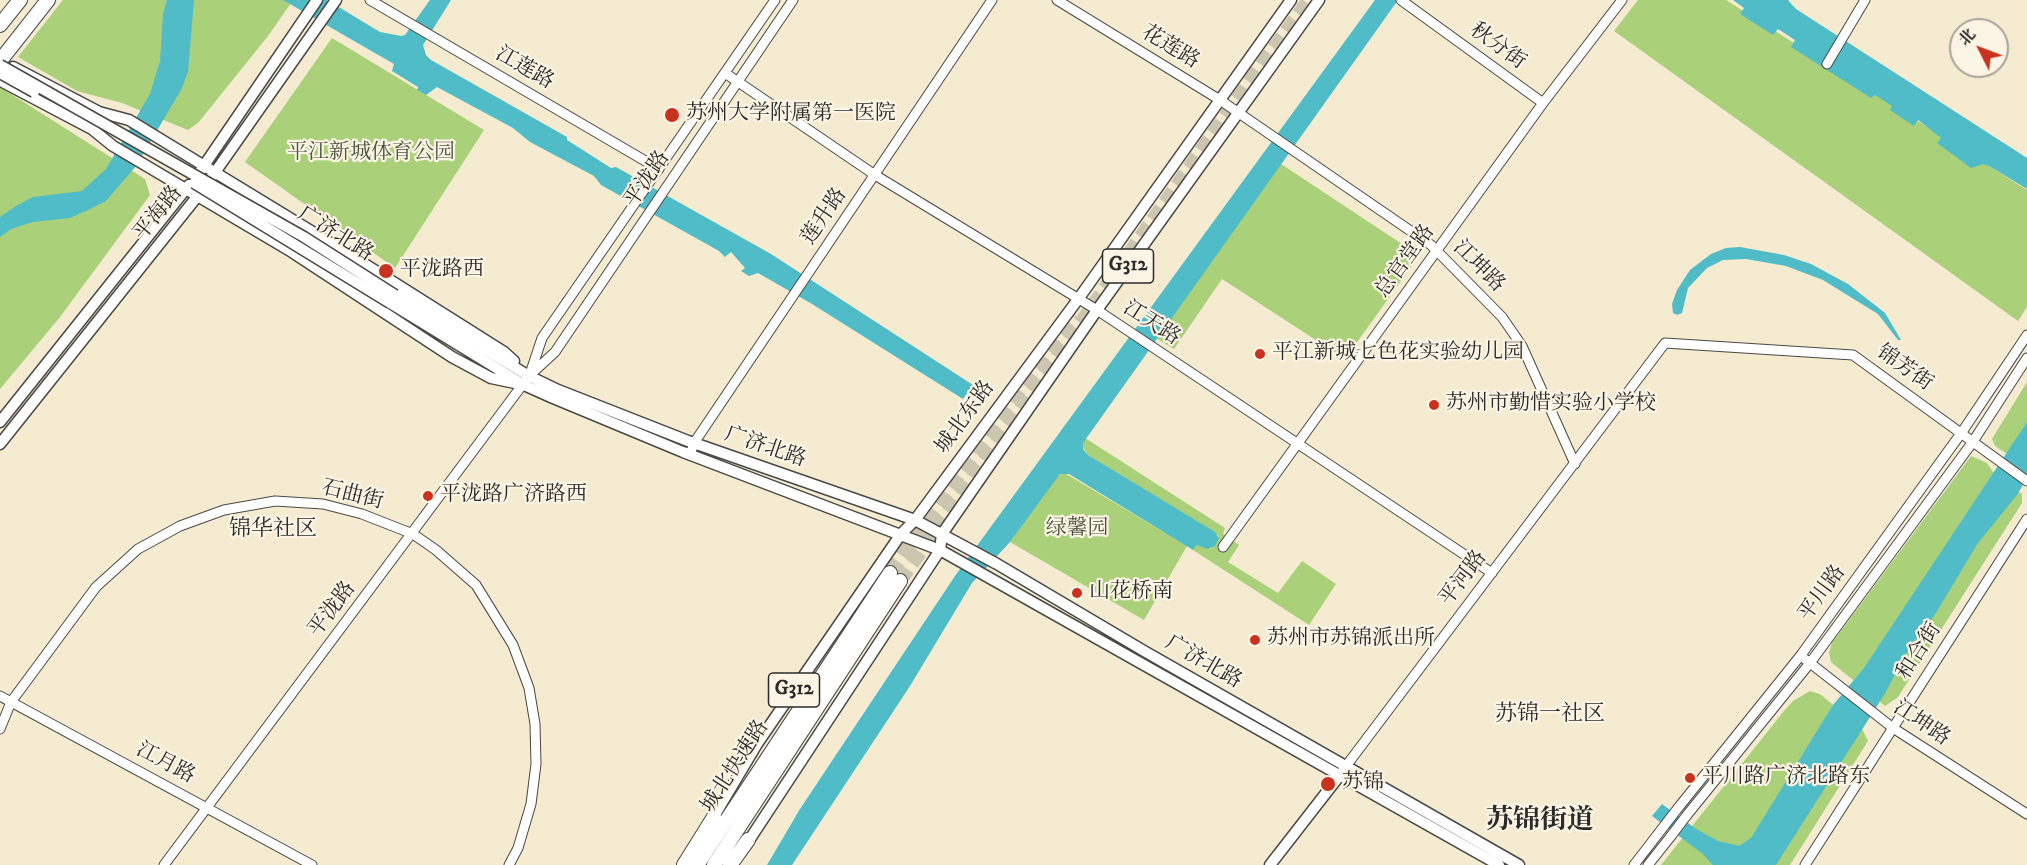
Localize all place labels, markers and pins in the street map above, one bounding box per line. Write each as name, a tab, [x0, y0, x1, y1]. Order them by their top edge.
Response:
place label: 苏州大学附属第一医院	[686, 102, 896, 128]
marker: 苏州大学附属第一医院	[663, 106, 681, 124]
place label: 平泷路西	[400, 258, 484, 284]
marker: 平泷路西	[377, 262, 395, 280]
place label: 平江新城七色花实验幼儿园	[1272, 341, 1524, 367]
marker: 平江新城七色花实验幼儿园	[1253, 347, 1267, 361]
place label: 苏州市勤惜实验小学校	[1446, 392, 1656, 418]
marker: 苏州市勤惜实验小学校	[1427, 398, 1441, 412]
place label: 平泷路广济路西	[440, 483, 587, 509]
marker: 平泷路广济路西	[421, 489, 435, 503]
place label: 山花桥南	[1089, 580, 1173, 606]
marker: 山花桥南	[1070, 586, 1084, 600]
place label: 苏州市苏锦派出所	[1267, 627, 1435, 653]
marker: 苏州市苏锦派出所	[1248, 633, 1262, 647]
place label: 平川路广济北路东	[1702, 765, 1870, 791]
place label: 苏锦	[1342, 771, 1384, 797]
marker: 平川路广济北路东	[1683, 771, 1697, 785]
marker: 苏锦	[1319, 775, 1337, 793]

